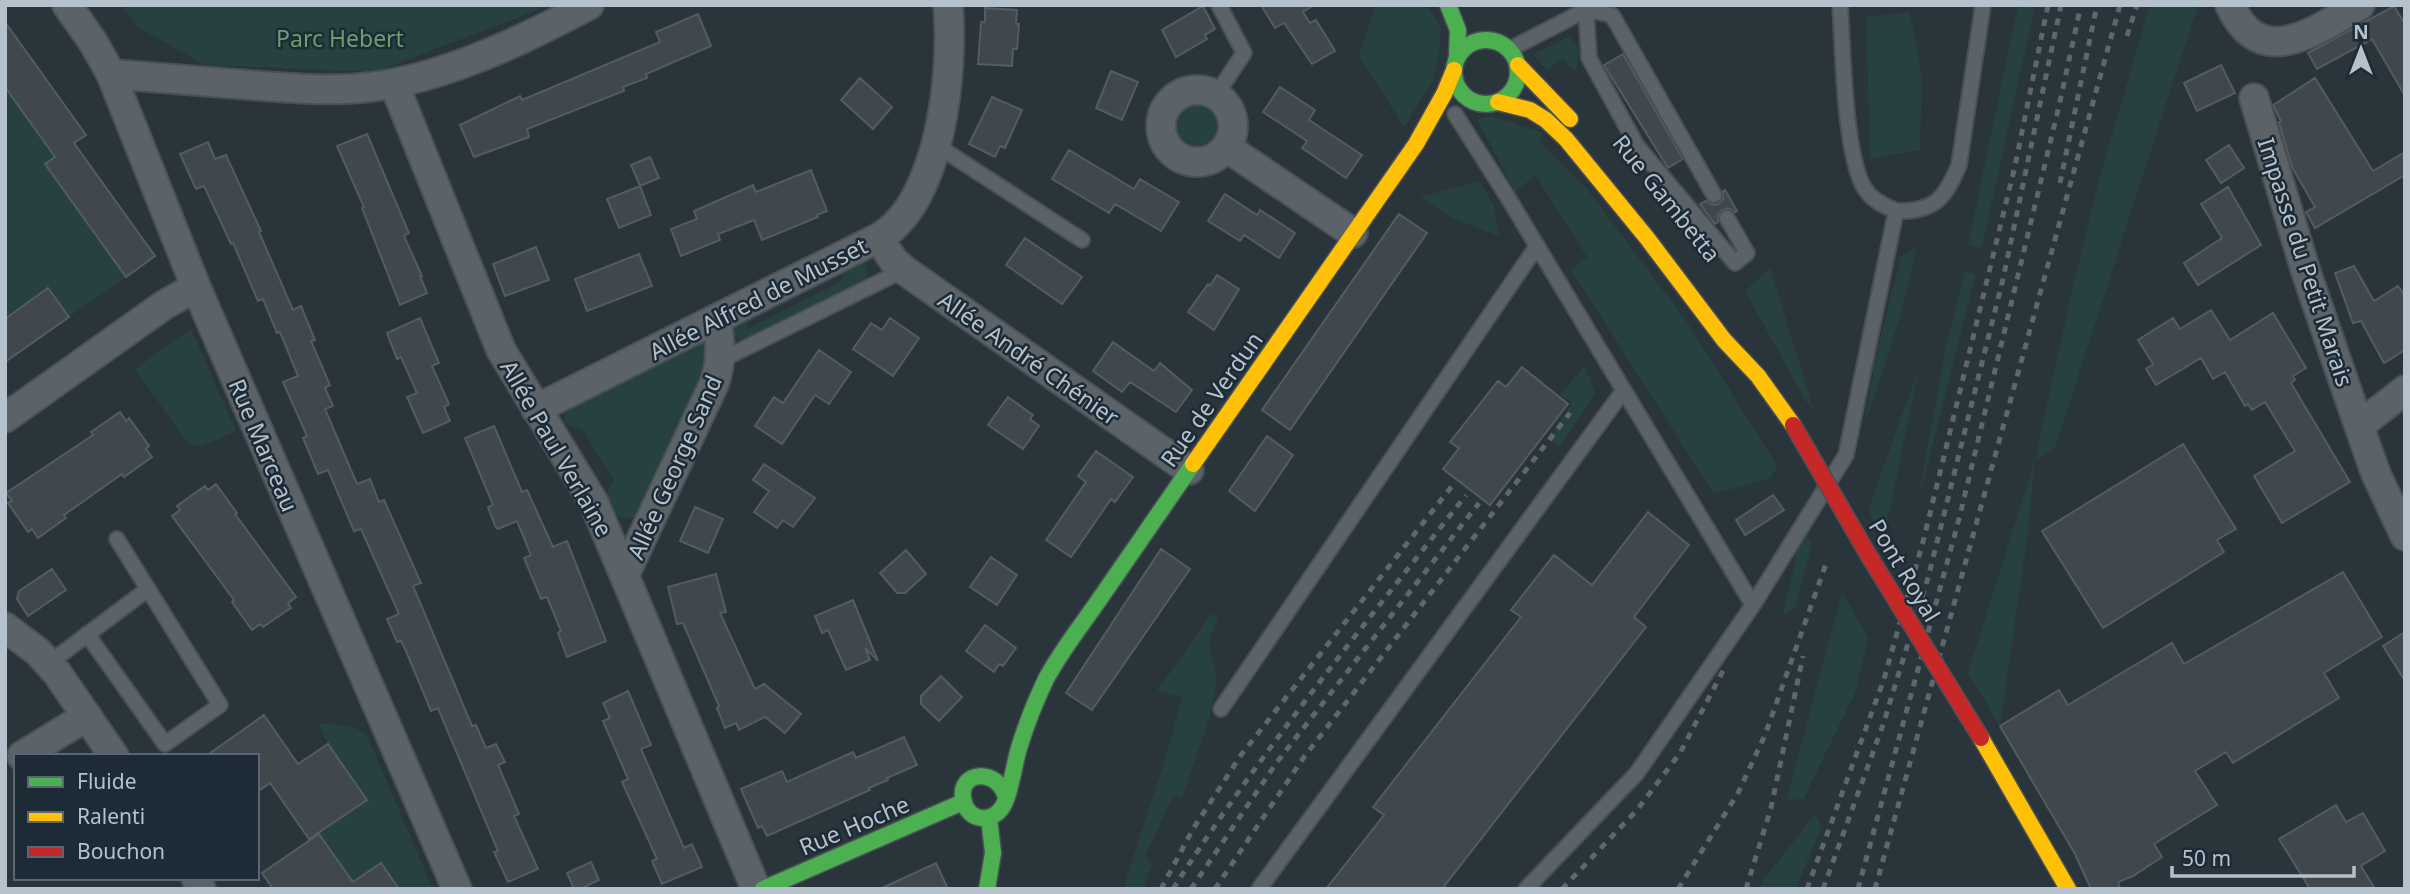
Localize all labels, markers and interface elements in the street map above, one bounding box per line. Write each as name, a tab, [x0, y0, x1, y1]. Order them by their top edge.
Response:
north arrow	[2326, 14, 2396, 84]
text: N	[2353, 19, 2369, 45]
park label: Parc Hebert	[276, 22, 404, 54]
street label: Rue Gambetta	[1606, 128, 1728, 268]
street label: Impasse du Petit Marais	[2251, 134, 2361, 390]
street label: Allée Alfred de Musset	[644, 229, 872, 367]
street label: Allée André Chénier	[932, 284, 1126, 433]
street label: Rue de Verdun	[1152, 325, 1270, 473]
street label: Allée Paul Verlaine	[493, 354, 621, 542]
street label: Allée George Sand	[619, 370, 729, 564]
street label: Rue Marceau	[222, 374, 306, 516]
street label: Pont Royal	[1862, 513, 1948, 627]
legend	[14, 754, 259, 880]
text: Fluide	[77, 767, 136, 795]
street label: Rue Hoche	[794, 787, 914, 863]
text: Ralenti	[77, 802, 145, 830]
scale bar	[2172, 834, 2354, 878]
text: Bouchon	[77, 837, 165, 865]
text: 50 m	[2182, 844, 2231, 872]

